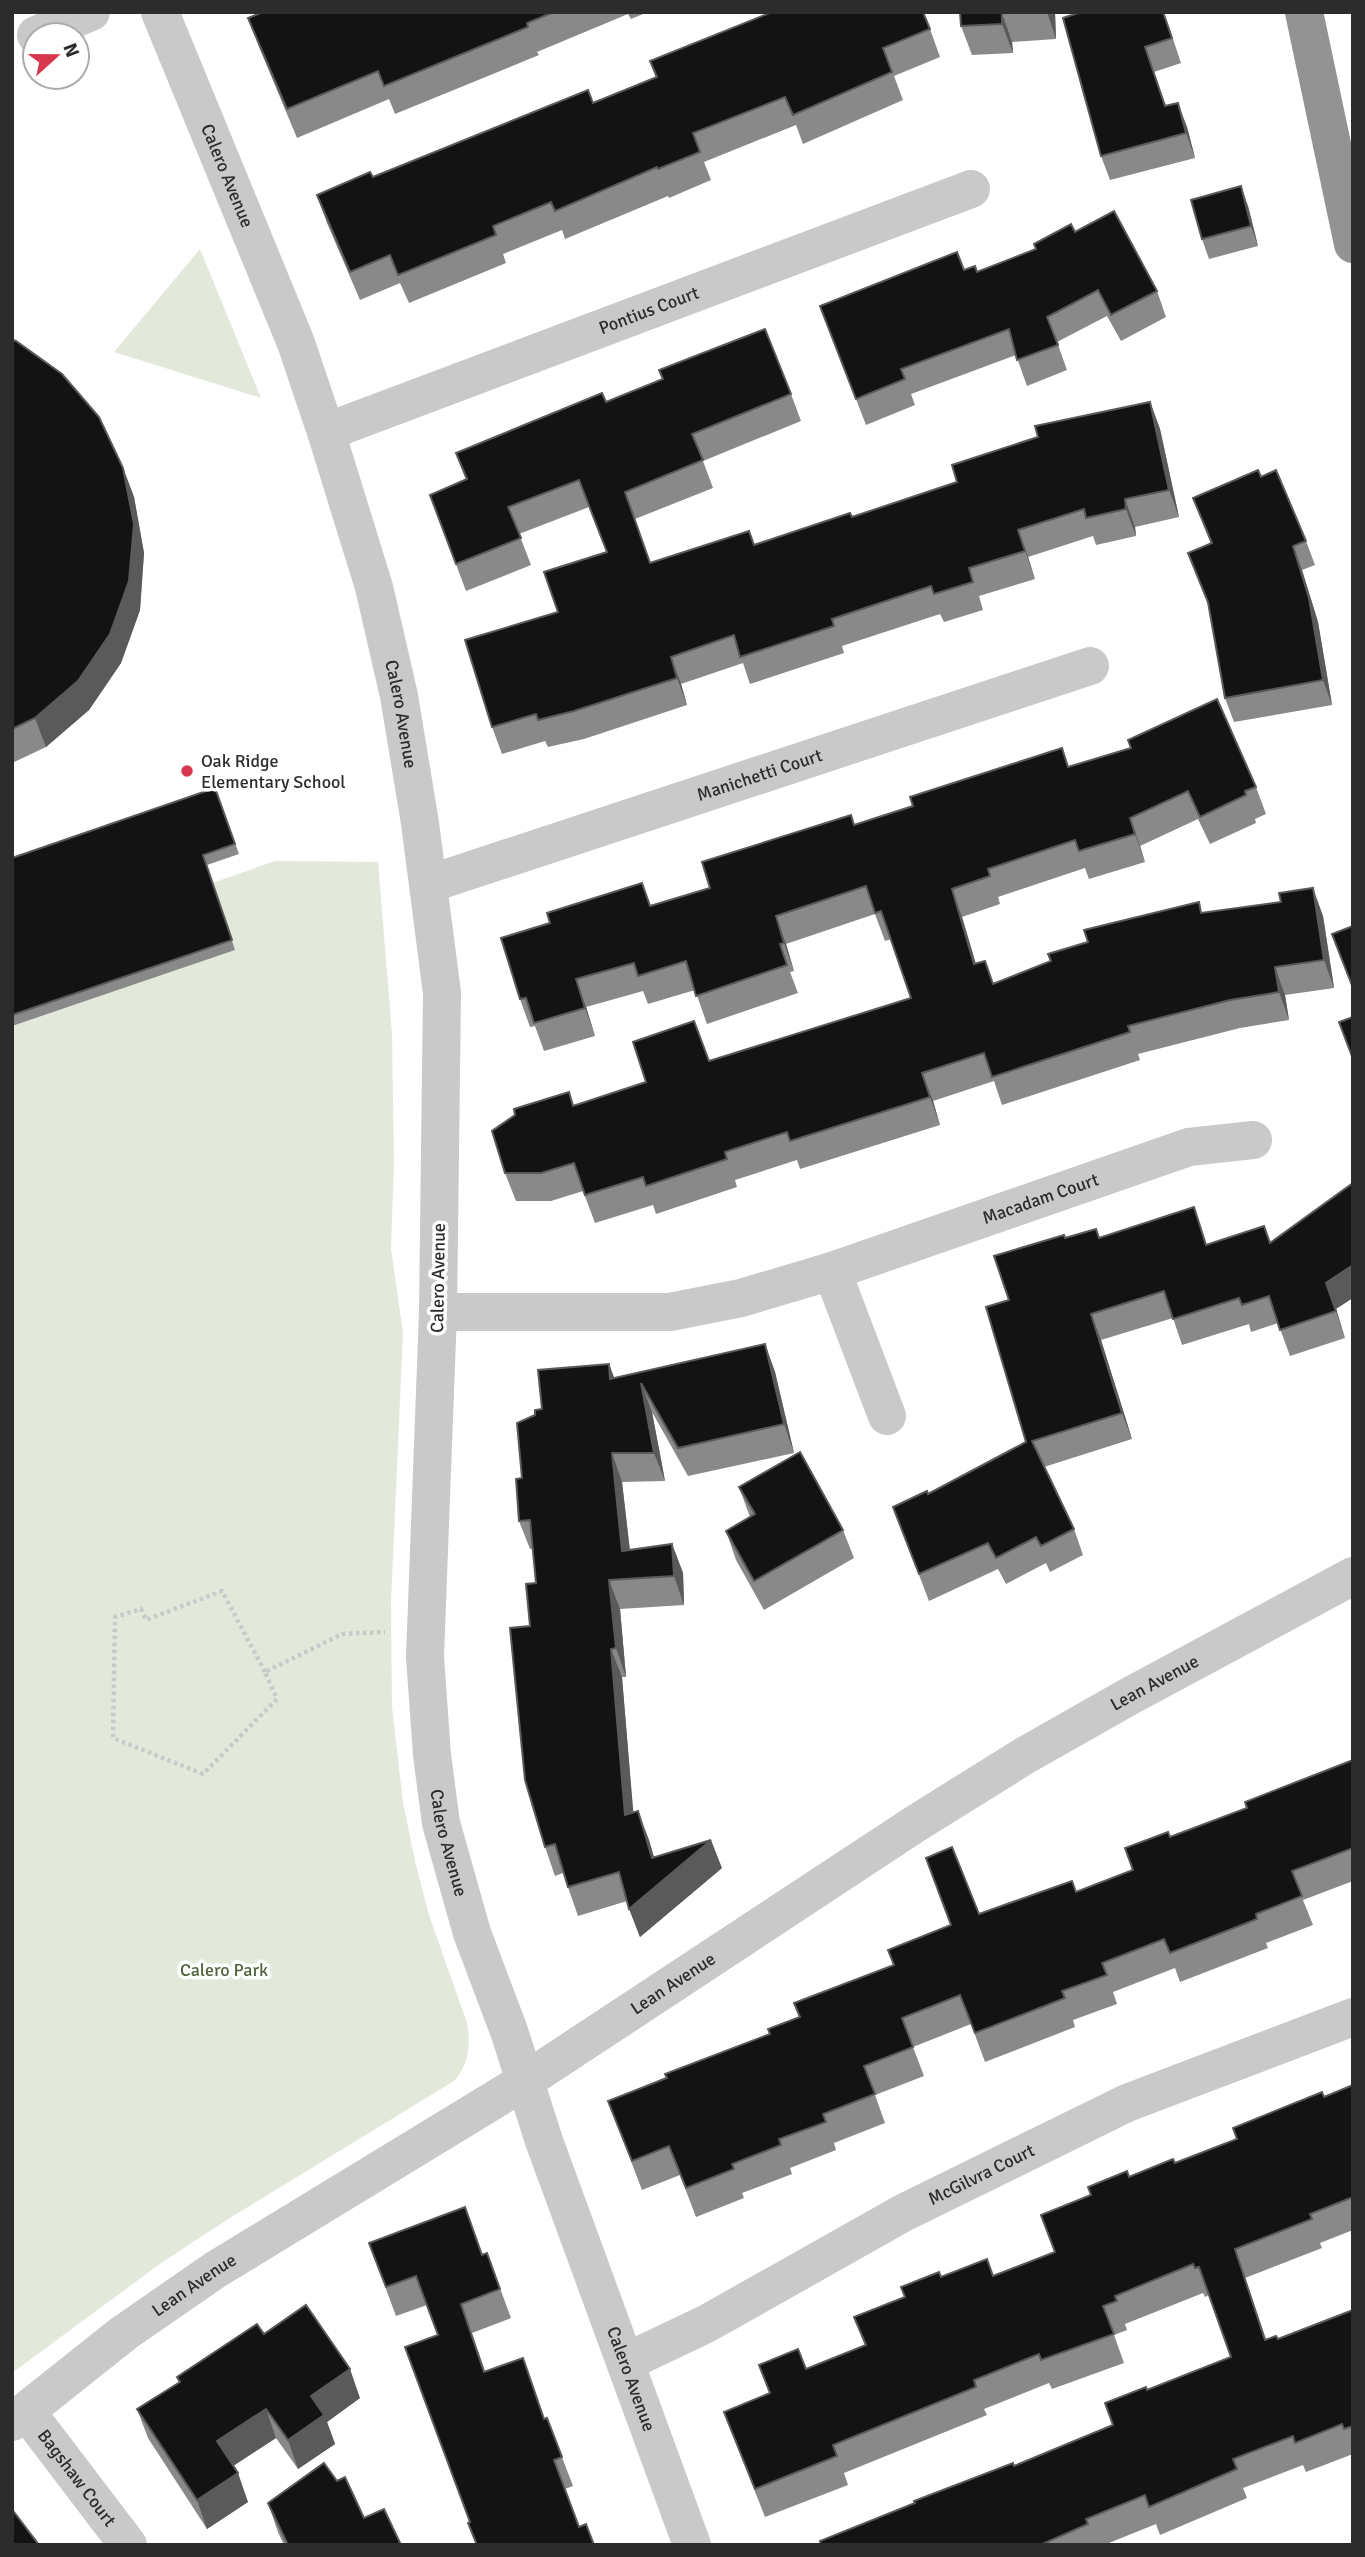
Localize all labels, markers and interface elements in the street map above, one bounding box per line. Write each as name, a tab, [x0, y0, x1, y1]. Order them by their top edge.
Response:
north arrow	[21, 21, 91, 91]
text: N	[57, 40, 85, 61]
street label: Calero Avenue	[196, 121, 258, 231]
street label: Pontius Court	[596, 282, 702, 339]
street label: Calero Avenue	[380, 658, 422, 770]
street label: Manichetti Court	[694, 744, 825, 806]
place label: Oak Ridge Elementary School	[201, 750, 346, 793]
marker: Oak Ridge Elementary School	[179, 763, 195, 779]
street label: Macadam Court	[980, 1168, 1101, 1229]
street label: Calero Avenue	[426, 1223, 450, 1333]
street label: Lean Avenue	[1106, 1650, 1203, 1716]
street label: Calero Avenue	[426, 1788, 472, 1899]
street label: Lean Avenue	[626, 1948, 720, 2019]
park label: Calero Park	[180, 1959, 268, 1981]
street label: McGilvra Court	[925, 2139, 1038, 2210]
street label: Lean Avenue	[148, 2249, 240, 2321]
street label: Calero Avenue	[602, 2324, 660, 2434]
street label: Bagshaw Court	[33, 2425, 121, 2531]

